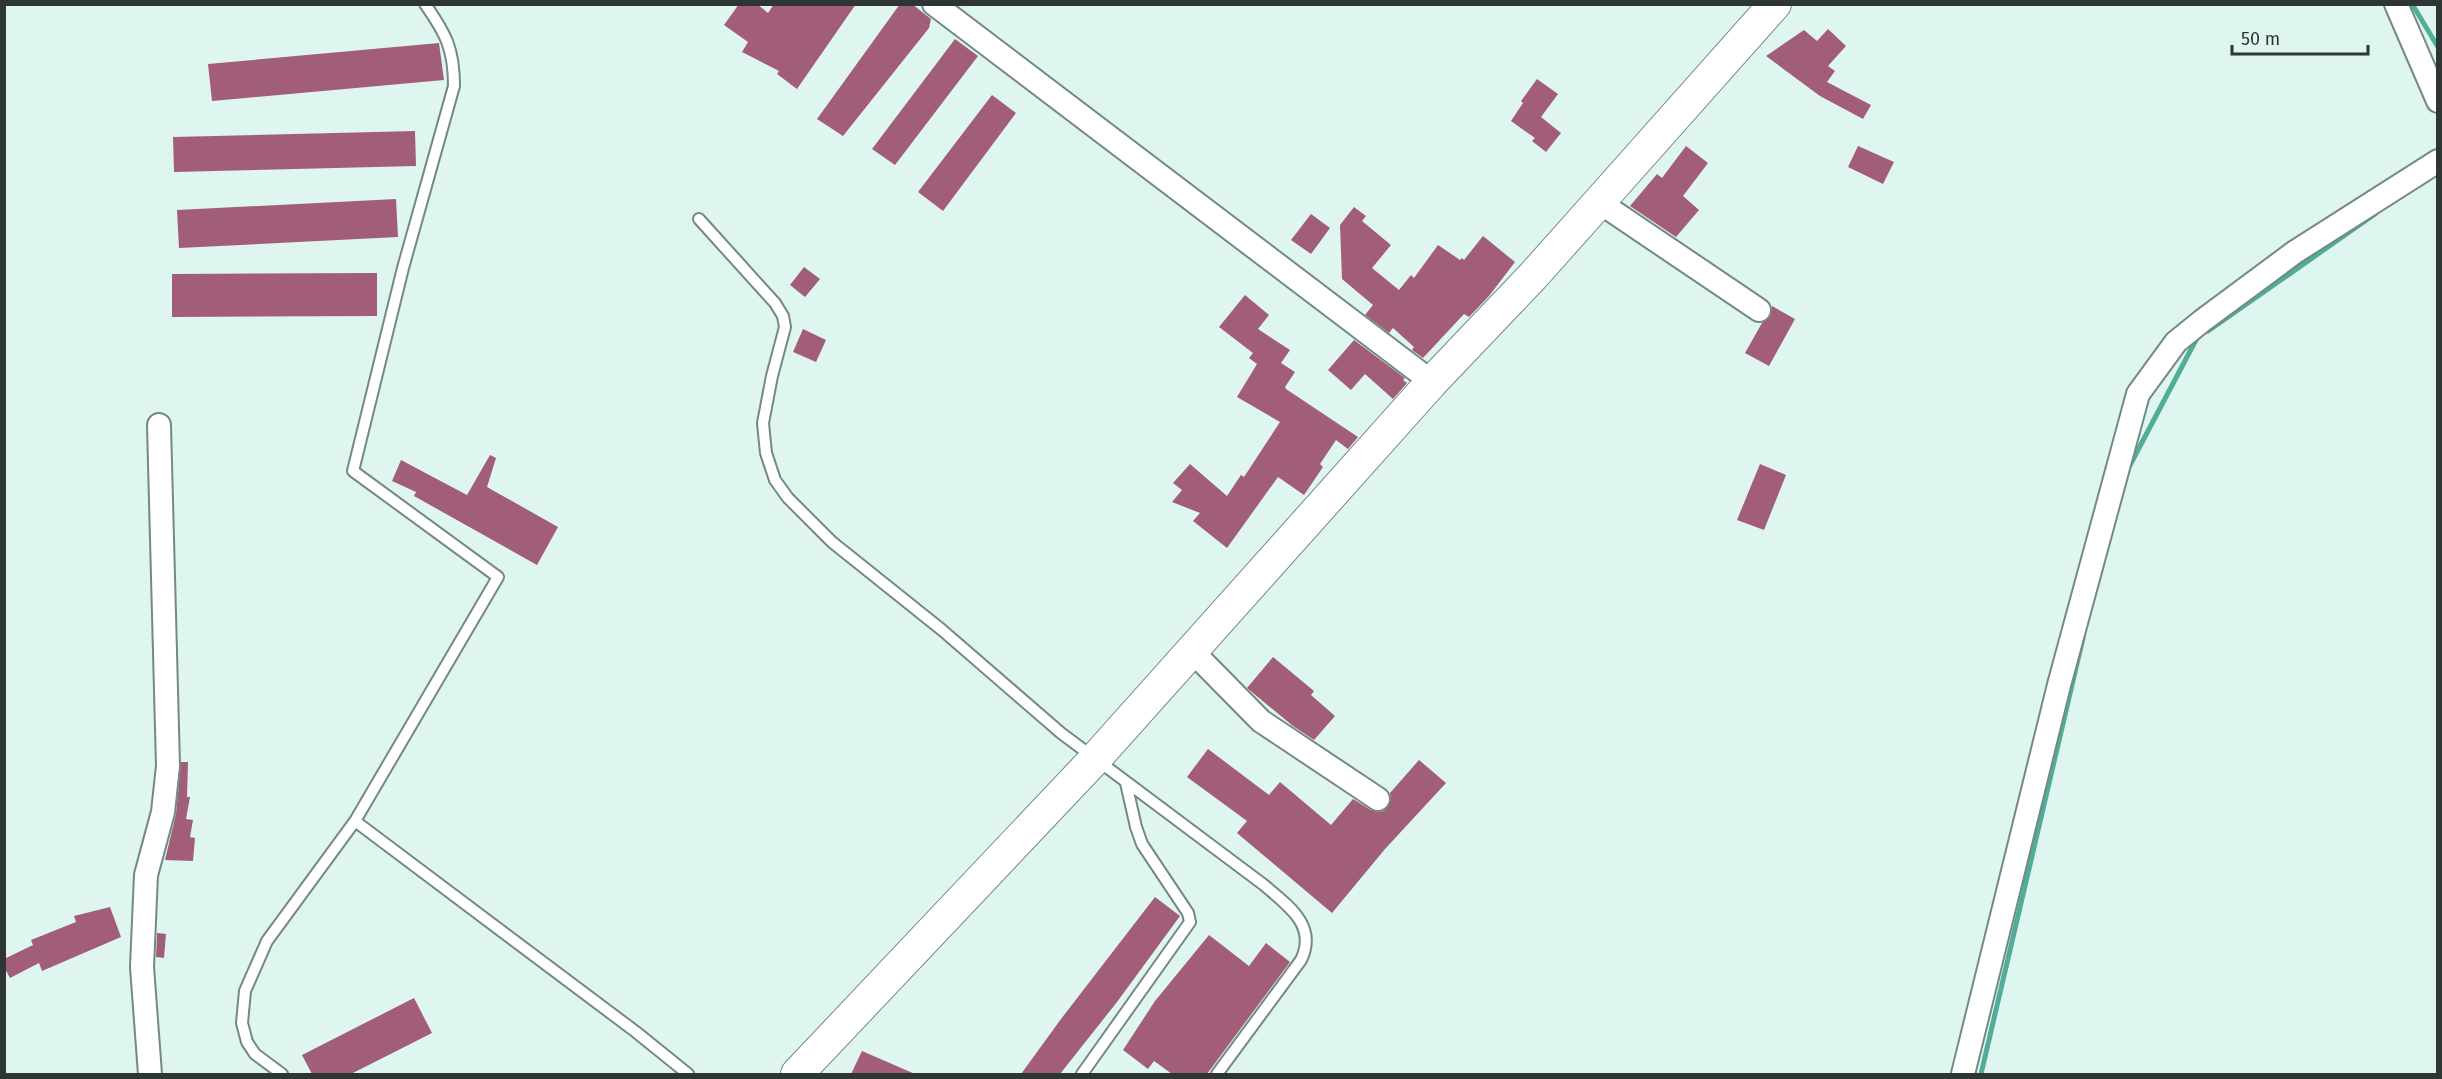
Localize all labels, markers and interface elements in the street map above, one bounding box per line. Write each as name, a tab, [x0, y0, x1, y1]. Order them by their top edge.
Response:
scale bar	[2232, 18, 2368, 56]
text: 50 m	[2241, 28, 2280, 50]

